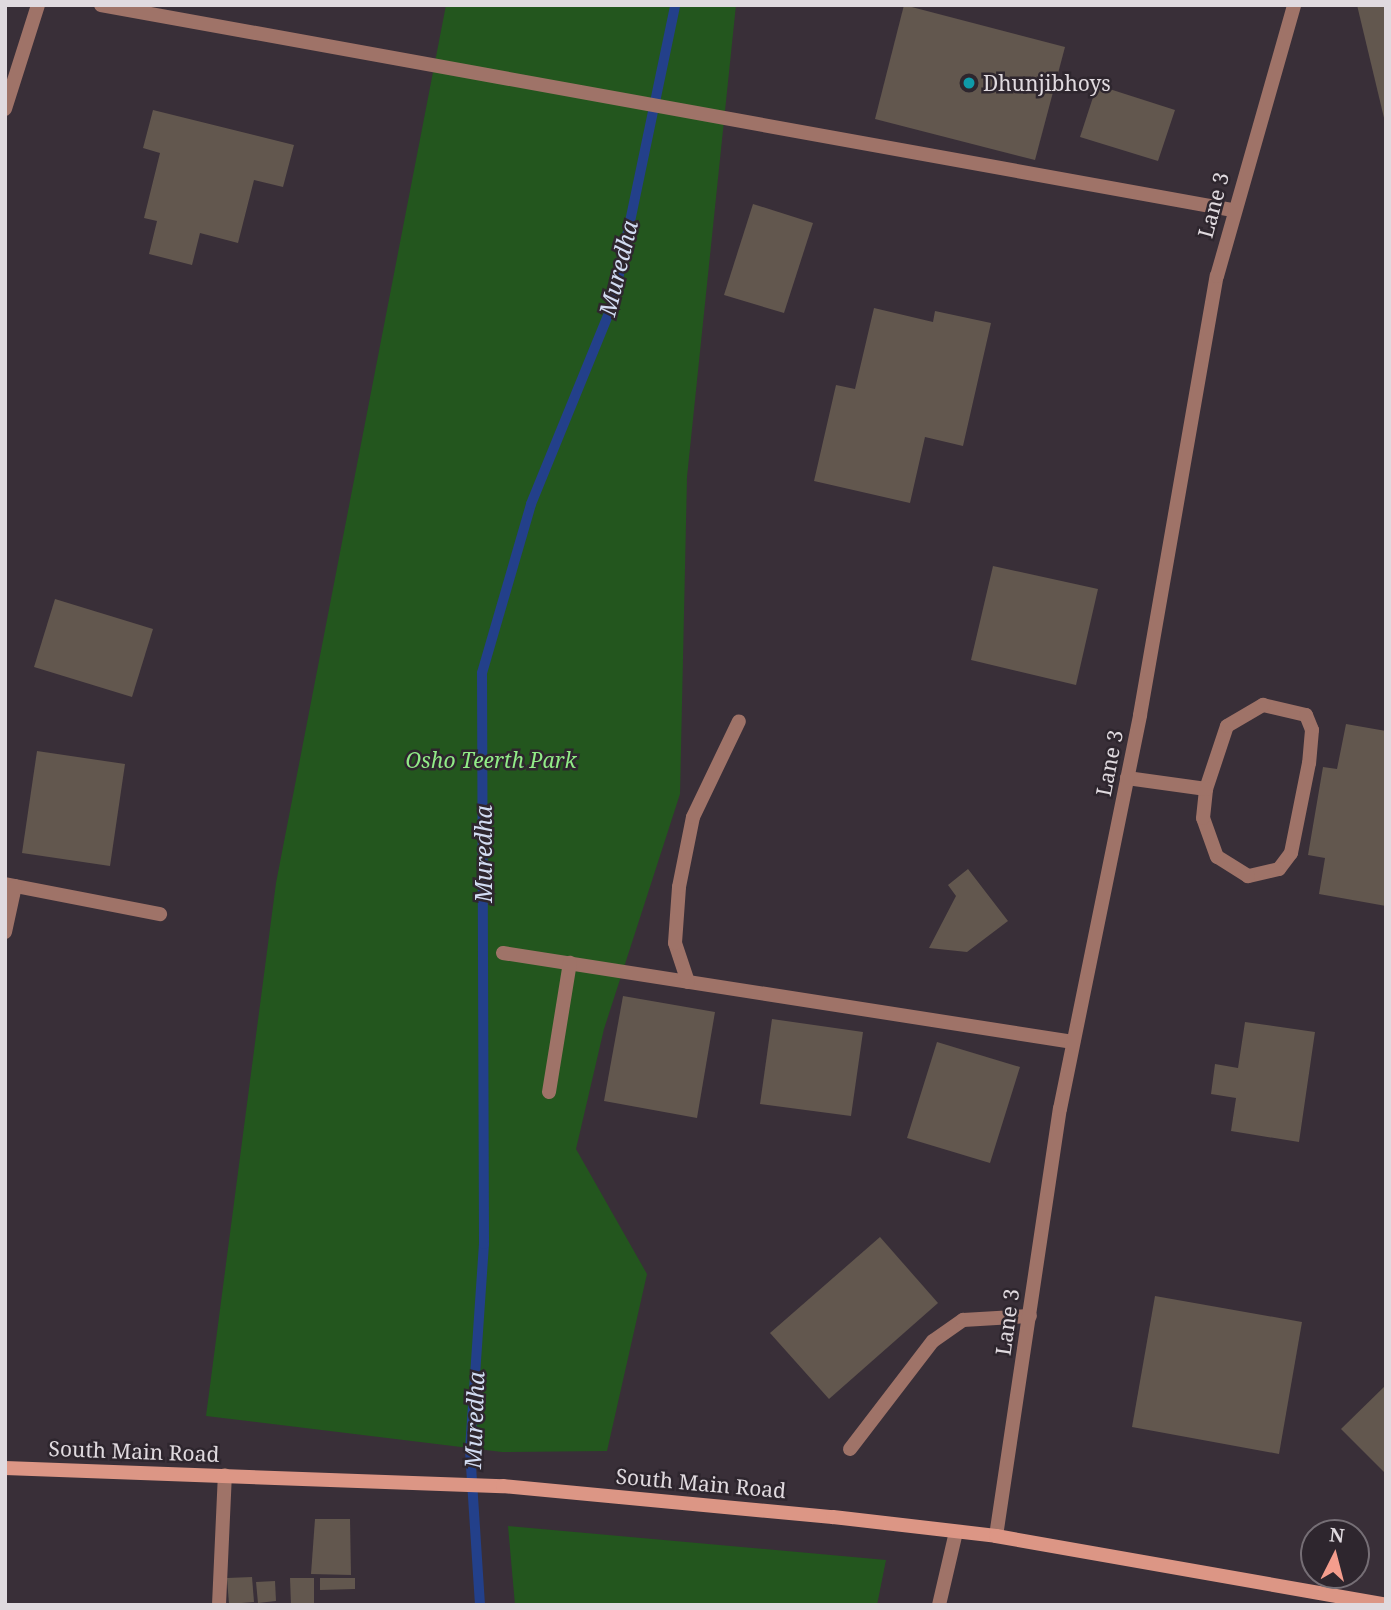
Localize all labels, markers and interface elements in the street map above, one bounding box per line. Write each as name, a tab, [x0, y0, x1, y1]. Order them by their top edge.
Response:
place label: Dhunjibhoys	[983, 70, 1111, 96]
marker: Dhunjibhoys	[961, 75, 977, 91]
street label: Lane 3	[1192, 169, 1234, 241]
water label: Muredha	[593, 217, 643, 319]
street label: Lane 3	[1090, 728, 1128, 798]
park label: Osho Teerth Park	[406, 747, 576, 773]
water label: Muredha	[469, 805, 497, 903]
street label: Lane 3	[990, 1287, 1024, 1357]
water label: Muredha	[459, 1371, 489, 1469]
street label: South Main Road	[48, 1435, 220, 1467]
street label: South Main Road	[615, 1463, 787, 1503]
north arrow	[1300, 1519, 1370, 1589]
text: N	[1328, 1521, 1346, 1549]

